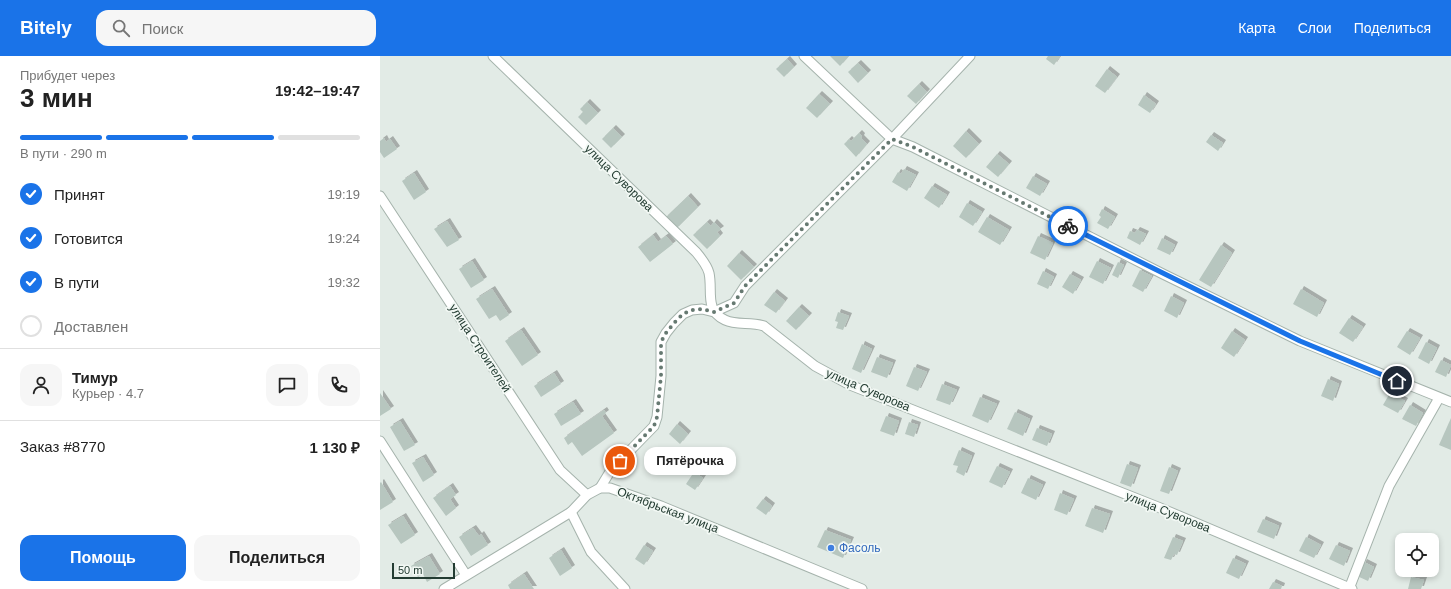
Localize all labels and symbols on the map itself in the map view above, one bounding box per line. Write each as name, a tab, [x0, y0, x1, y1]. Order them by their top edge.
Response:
street label: улица Суворова	[582, 142, 657, 215]
courier	[1048, 206, 1088, 246]
street label: улица Строителей	[446, 301, 514, 395]
pin	[1380, 364, 1414, 398]
street label: улица Суворова	[824, 366, 913, 414]
pin	[603, 444, 637, 478]
callout: Пятёрочка	[644, 447, 736, 475]
street label: Октябрьская улица	[615, 484, 721, 536]
street label: улица Суворова	[1124, 489, 1213, 535]
place label: Фасоль	[839, 541, 881, 555]
marker: Фасоль	[826, 543, 836, 553]
scale bar	[392, 561, 455, 580]

